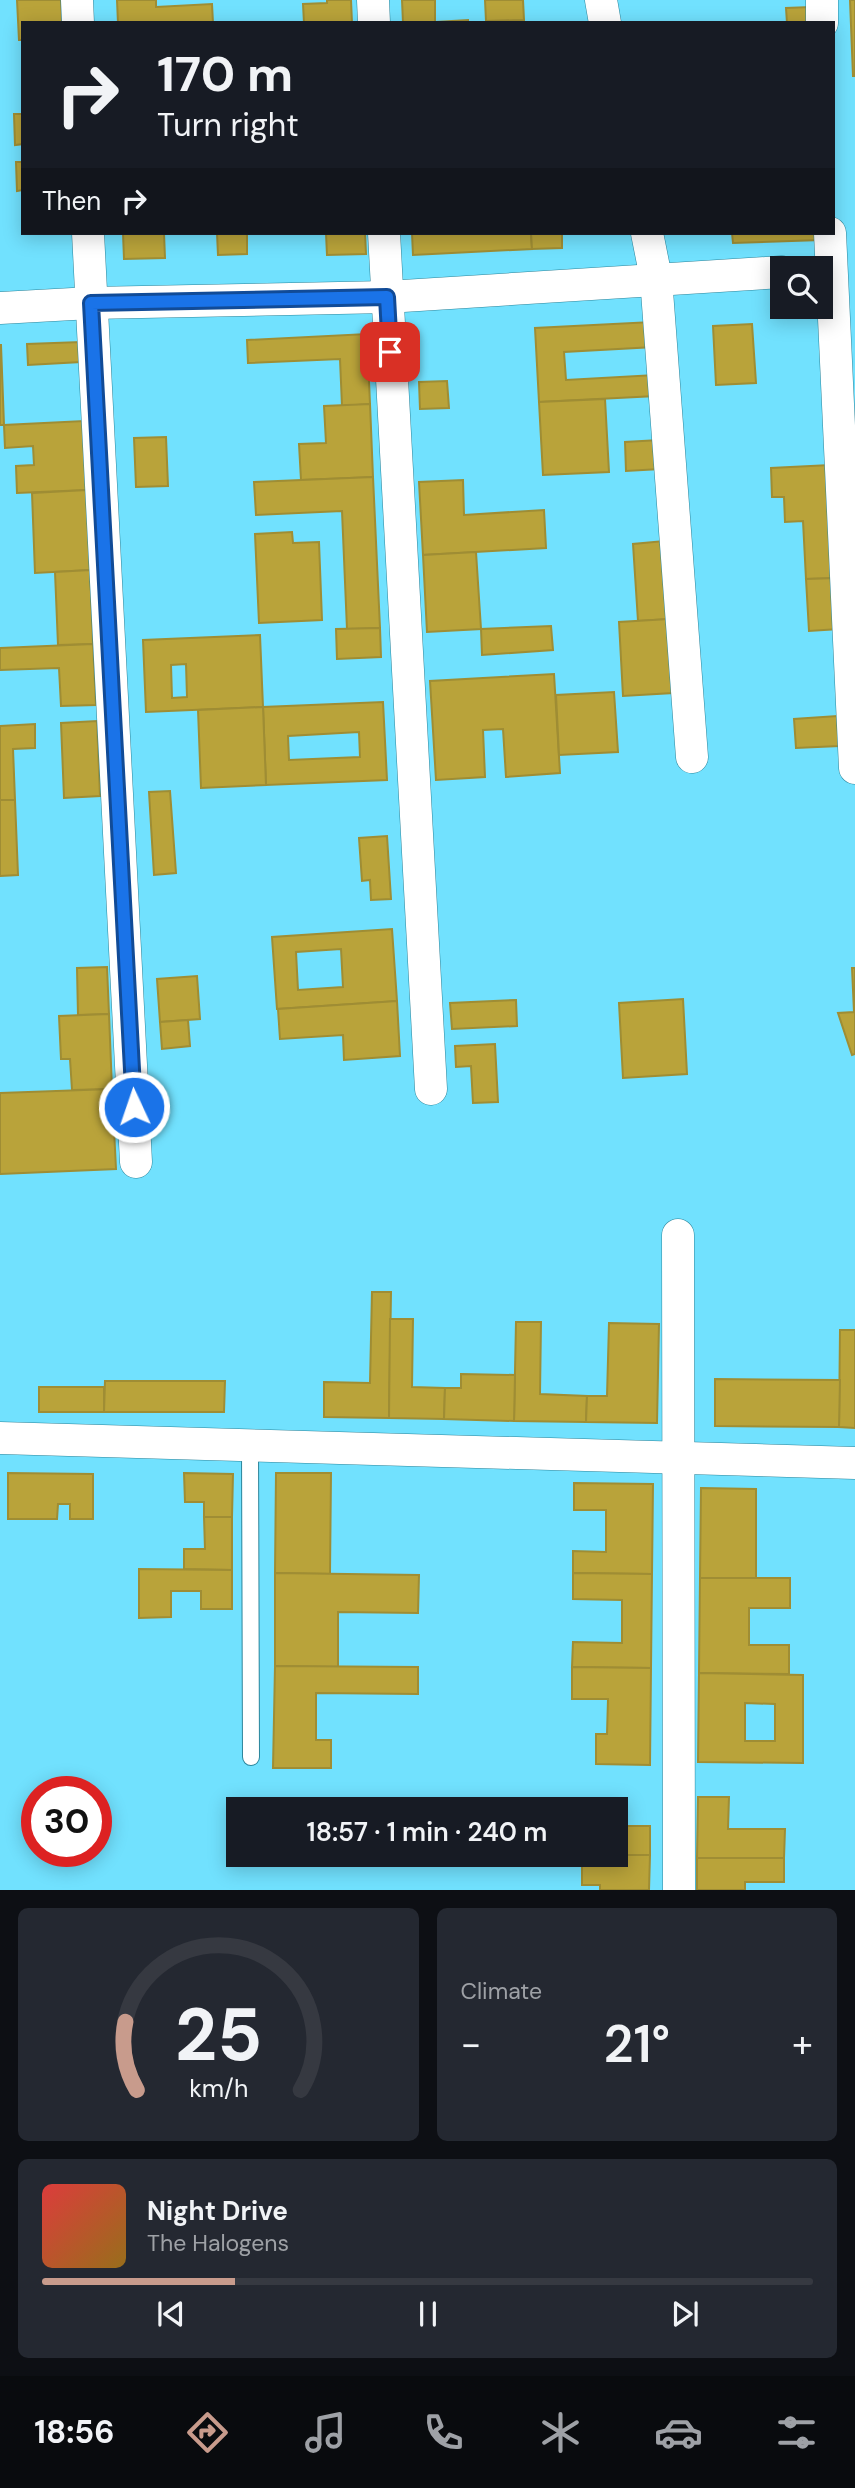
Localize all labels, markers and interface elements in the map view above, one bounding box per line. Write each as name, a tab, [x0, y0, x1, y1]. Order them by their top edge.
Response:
text: 170 m	[157, 42, 293, 106]
icon: right	[42, 49, 133, 140]
text: Turn right	[157, 104, 299, 146]
icon: right	[115, 182, 153, 220]
text: Then	[42, 184, 101, 218]
map controls	[770, 256, 833, 319]
button: search	[770, 256, 833, 319]
pin	[360, 322, 420, 382]
icon: arrive	[371, 333, 409, 371]
position arrow	[97, 1070, 171, 1144]
speed limit sign: 30	[21, 1776, 112, 1867]
text: 18:57 · 1 min · 240 m	[307, 1815, 547, 1849]
text: Climate	[461, 1976, 542, 2006]
text: 25	[175, 1989, 262, 2084]
text: 21°	[603, 2010, 670, 2078]
text: −	[461, 2019, 481, 2069]
text: +	[792, 2019, 813, 2069]
text: km/h	[189, 2072, 248, 2105]
text: Night Drive	[147, 2194, 288, 2228]
text: The Halogens	[147, 2228, 289, 2258]
icon: previous	[152, 2295, 190, 2333]
icon: pause	[409, 2295, 447, 2333]
icon: next	[666, 2295, 704, 2333]
icon: directions	[183, 2408, 232, 2457]
icon: music	[301, 2408, 350, 2457]
icon: phone	[419, 2408, 468, 2457]
icon: climate	[536, 2408, 585, 2457]
icon: car	[654, 2408, 703, 2457]
icon: filters	[772, 2408, 821, 2457]
text: 18:56	[34, 2411, 115, 2453]

